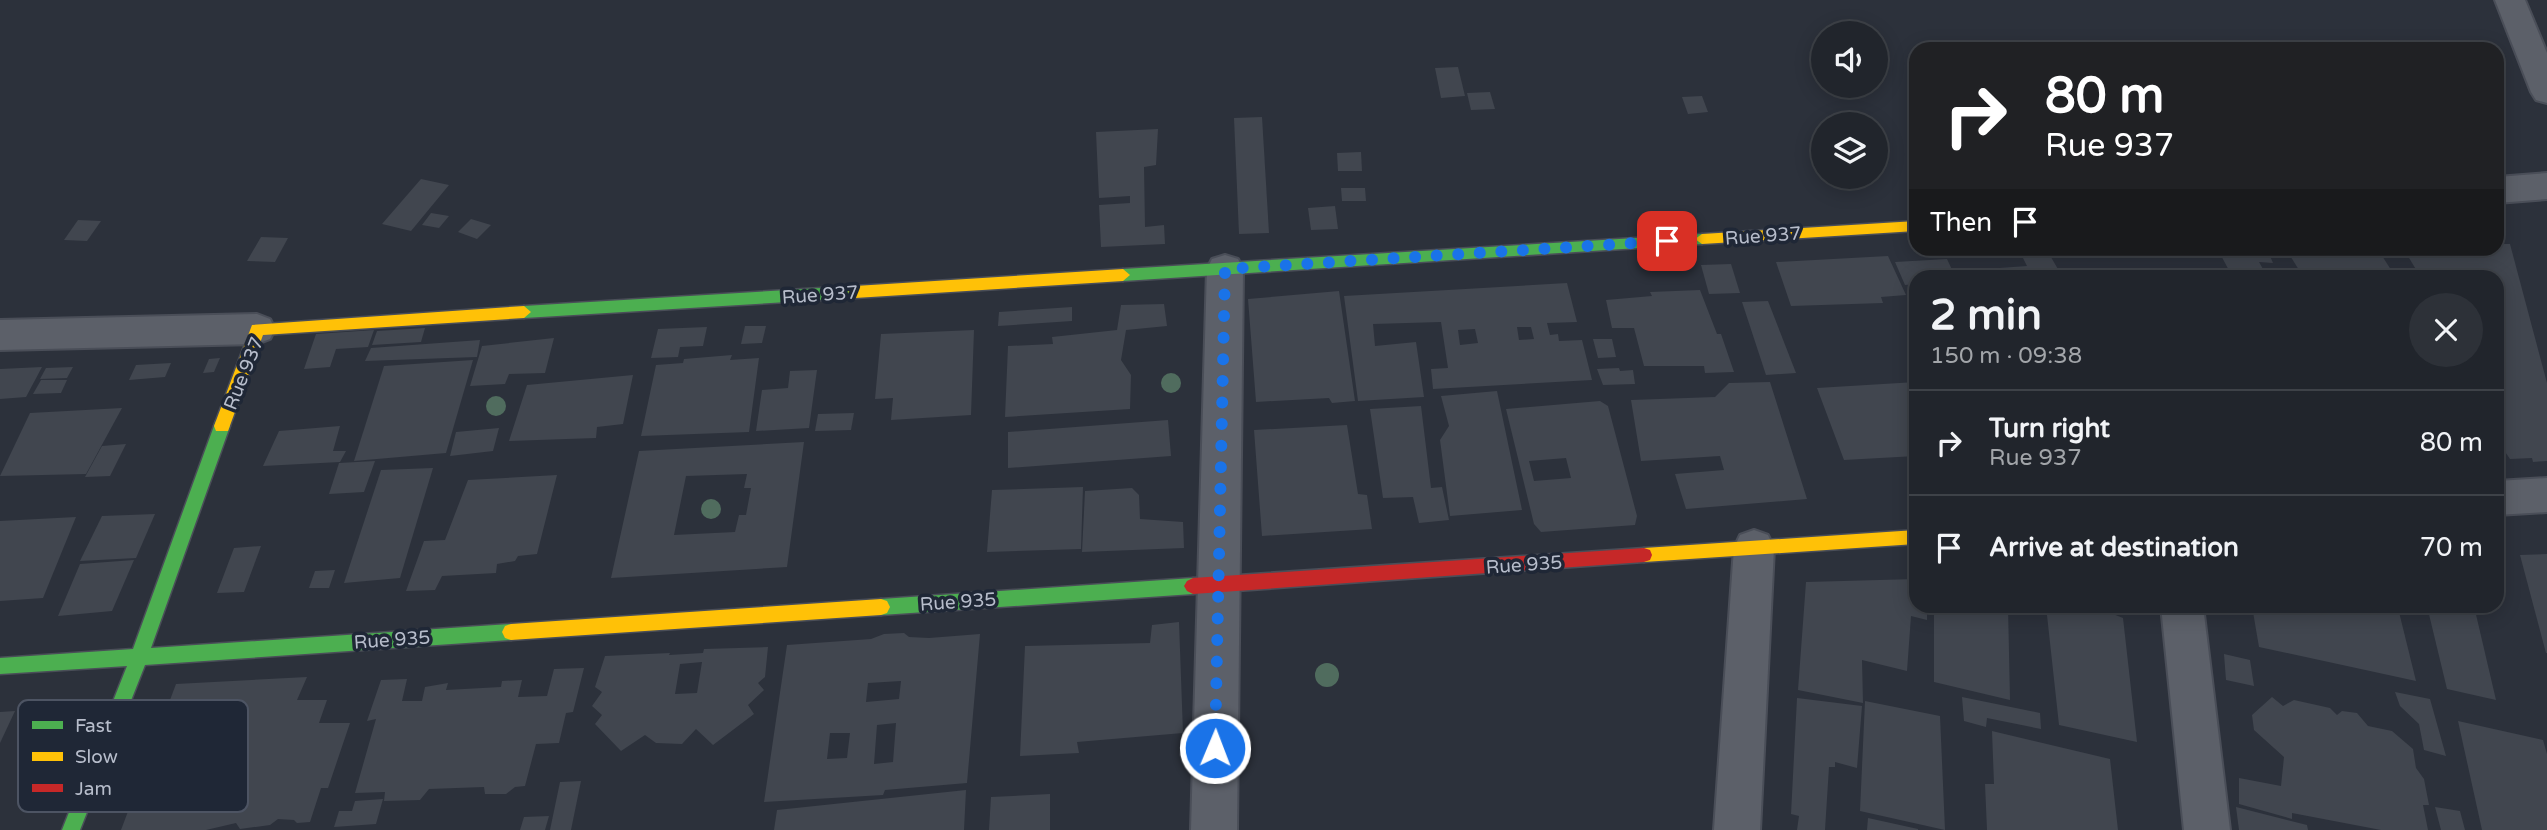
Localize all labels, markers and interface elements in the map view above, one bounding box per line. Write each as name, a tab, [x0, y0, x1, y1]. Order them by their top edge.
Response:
map controls	[1811, 21, 1888, 189]
button: sound	[1811, 21, 1888, 98]
text: 80 m	[2045, 67, 2164, 126]
icon: right	[1930, 70, 2021, 161]
button: layers	[1811, 112, 1888, 189]
text: Rue 937	[2045, 127, 2174, 165]
icon: arrive	[2006, 203, 2044, 241]
text: Then	[1930, 207, 1992, 238]
pin	[1637, 211, 1697, 271]
icon: arrive	[1648, 222, 1686, 260]
street label: Rue 937	[1724, 222, 1802, 250]
street label: Rue 937	[781, 281, 859, 309]
text: 2 min	[1930, 290, 2042, 341]
button: close	[2409, 293, 2483, 367]
street label: Rue 937	[219, 334, 268, 413]
text: 150 m · 09:38	[1930, 342, 2082, 370]
text: Turn right	[1989, 413, 2110, 444]
icon: right	[1930, 424, 1968, 462]
text: 80 m	[2420, 427, 2483, 458]
text: Rue 937	[1989, 444, 2082, 472]
icon: arrive	[1930, 529, 1968, 567]
text: Arrive at destination	[1989, 532, 2239, 563]
text: 70 m	[2420, 532, 2483, 563]
street label: Rue 935	[1485, 551, 1563, 579]
street label: Rue 935	[919, 588, 997, 616]
street label: Rue 935	[353, 626, 431, 654]
legend	[18, 700, 248, 812]
position arrow	[1178, 711, 1252, 785]
text: Fast	[75, 715, 112, 737]
text: Slow	[75, 746, 118, 768]
text: Jam	[75, 778, 112, 800]

